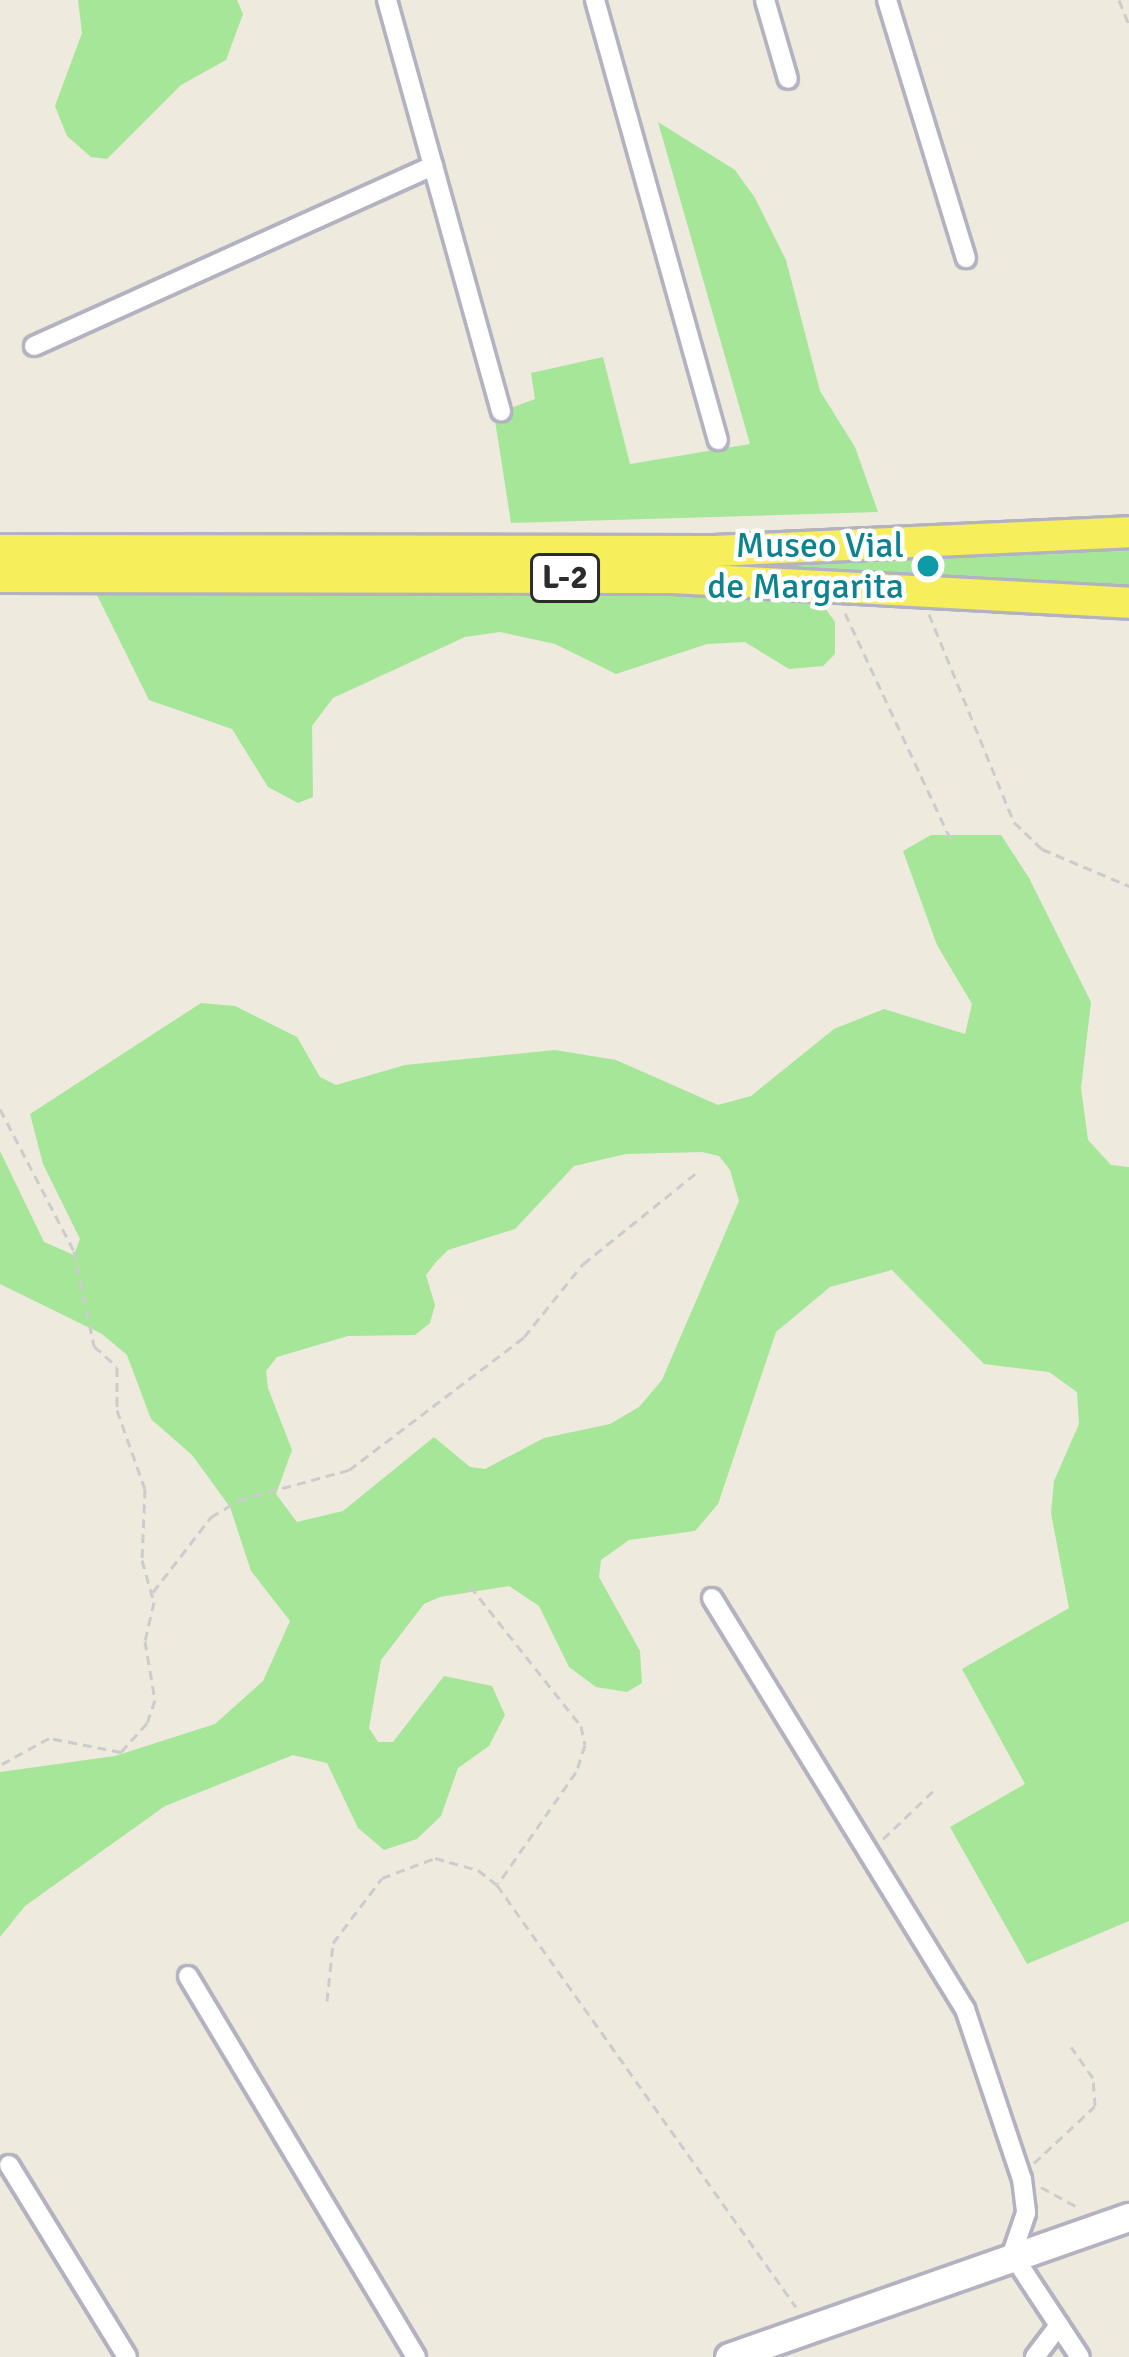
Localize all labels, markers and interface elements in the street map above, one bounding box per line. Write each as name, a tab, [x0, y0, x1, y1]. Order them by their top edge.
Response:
place label: Museo Vial de Margarita	[707, 523, 904, 608]
road number: L-2	[529, 551, 601, 605]
marker: Museo Vial de Margarita	[915, 553, 941, 579]

